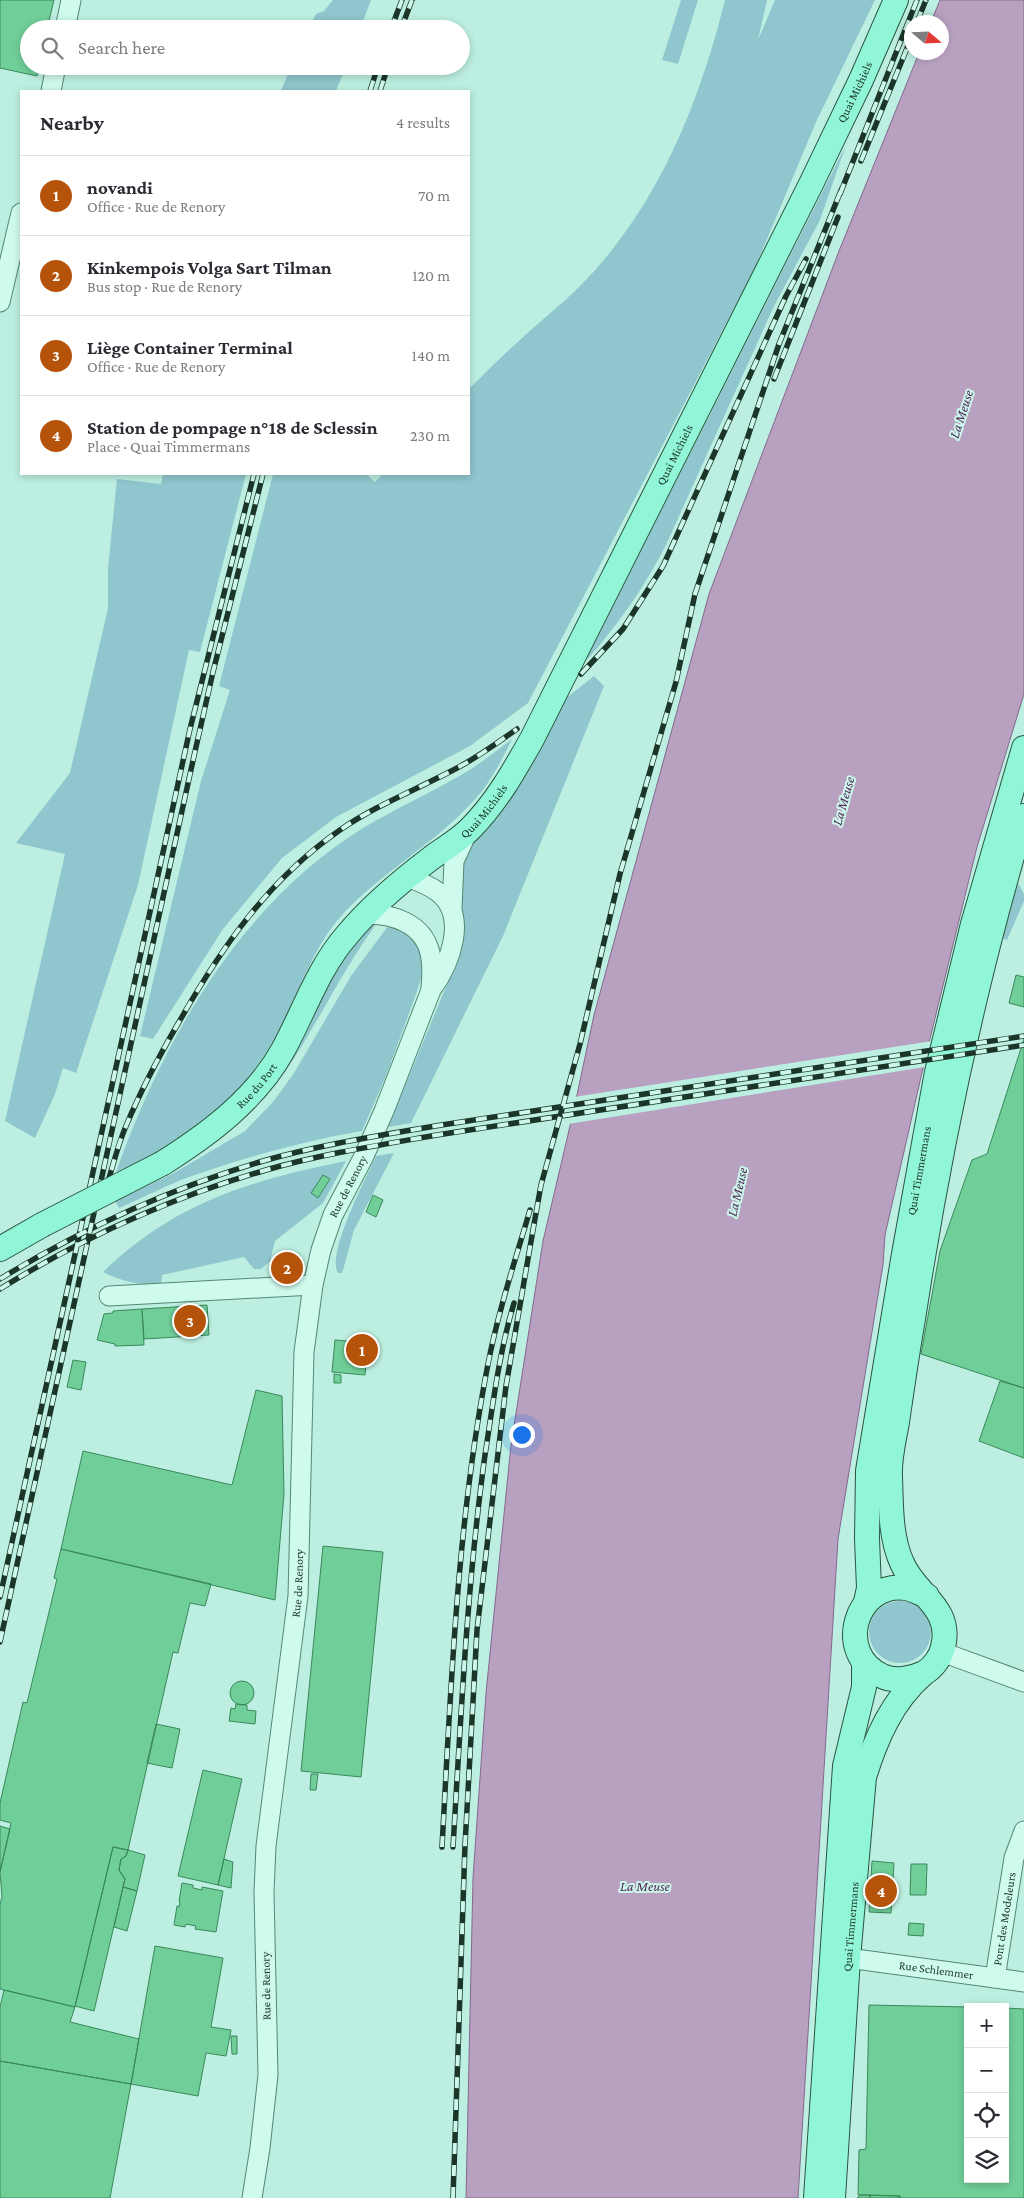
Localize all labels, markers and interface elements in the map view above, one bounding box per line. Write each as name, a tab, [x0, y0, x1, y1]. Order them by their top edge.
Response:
north arrow	[904, 15, 949, 60]
search box	[20, 20, 470, 75]
icon: search	[38, 34, 66, 62]
text: Search here	[78, 37, 165, 58]
street label: Quai Michiels	[834, 59, 875, 125]
text: Nearby	[40, 111, 104, 135]
text: 4 results	[396, 114, 450, 131]
text: novandi	[87, 177, 153, 198]
text: 1	[53, 187, 59, 204]
text: 70 m	[418, 187, 450, 204]
text: Office · Rue de Renory	[87, 198, 225, 215]
text: Kinkempois Volga Sart Tilman	[87, 257, 332, 278]
text: 2	[52, 267, 60, 284]
text: 120 m	[412, 267, 450, 284]
text: Bus stop · Rue de Renory	[87, 278, 242, 295]
text: Liège Container Terminal	[87, 337, 293, 358]
text: 3	[52, 347, 60, 364]
text: 140 m	[412, 347, 450, 364]
text: Office · Rue de Renory	[87, 358, 225, 375]
water label: La Meuse	[946, 387, 977, 440]
text: Station de pompage n°18 de Sclessin	[87, 417, 378, 438]
street label: Quai Michiels	[654, 422, 696, 488]
text: 4	[52, 427, 60, 444]
text: 230 m	[410, 427, 450, 444]
text: Place · Quai Timmermans	[87, 438, 250, 455]
water label: La Meuse	[828, 774, 858, 827]
street label: Quai Michiels	[458, 781, 511, 841]
street label: Rue du Port	[233, 1060, 281, 1112]
street label: Quai Timmermans	[904, 1125, 934, 1216]
street label: Rue de Renory	[326, 1153, 370, 1220]
water label: La Meuse	[724, 1165, 751, 1218]
pin: 2	[271, 1249, 303, 1287]
pin: 3	[174, 1302, 206, 1340]
pin: 1	[346, 1331, 378, 1369]
your location	[509, 1422, 535, 1448]
street label: Rue de Renory	[288, 1548, 306, 1618]
street label: Pont des Modeleurs	[990, 1871, 1019, 1966]
pin: 4	[865, 1872, 897, 1910]
water label: La Meuse	[620, 1878, 671, 1894]
street label: Quai Timmermans	[840, 1881, 862, 1972]
street label: Rue de Renory	[258, 1951, 274, 2020]
street label: Rue Schlemmer	[898, 1958, 975, 1982]
map controls	[964, 2003, 1009, 2183]
button: +	[964, 2003, 1009, 2048]
button: −	[964, 2048, 1009, 2093]
button: locate	[964, 2093, 1009, 2138]
button: layers	[964, 2138, 1009, 2183]

